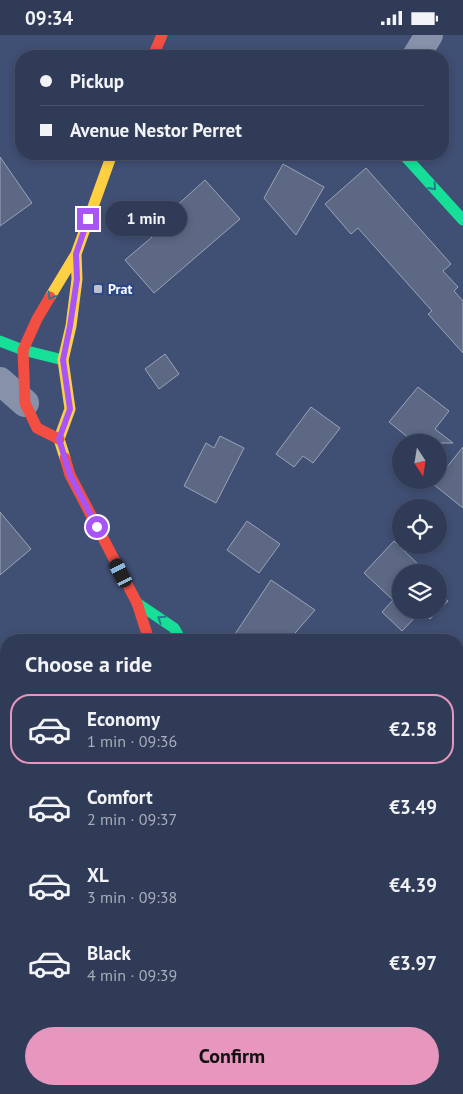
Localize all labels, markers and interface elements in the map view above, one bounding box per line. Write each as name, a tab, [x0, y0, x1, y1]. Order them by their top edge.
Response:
text: 09:34	[25, 6, 73, 30]
text: Pickup	[70, 69, 124, 93]
text: Avenue Nestor Perret	[70, 118, 242, 142]
one-way arrow	[427, 181, 436, 190]
callout: 1 min	[106, 201, 188, 237]
route end	[77, 208, 99, 230]
text: 1 min	[126, 208, 166, 228]
place label: Prat	[108, 280, 132, 298]
marker: Prat	[92, 283, 104, 295]
one-way arrow	[47, 290, 57, 299]
north arrow	[392, 434, 448, 489]
map controls	[392, 434, 447, 619]
button: locate	[392, 499, 447, 554]
route start	[86, 516, 108, 538]
car	[107, 556, 134, 590]
button: layers	[392, 564, 447, 619]
one-way arrow	[158, 616, 167, 626]
text: Choose a ride	[25, 650, 152, 678]
icon: car	[27, 707, 72, 752]
text: Economy	[87, 707, 160, 731]
text: €2.58	[389, 717, 437, 741]
text: 1 min · 09:36	[87, 731, 177, 751]
icon: car	[27, 785, 72, 830]
text: Comfort	[87, 785, 153, 809]
text: €3.49	[389, 795, 437, 819]
text: 2 min · 09:37	[87, 809, 177, 829]
icon: car	[27, 863, 72, 908]
text: XL	[87, 863, 109, 887]
text: €4.39	[389, 873, 437, 897]
text: 3 min · 09:38	[87, 887, 177, 907]
icon: car	[27, 941, 72, 986]
text: Black	[87, 941, 131, 965]
text: €3.97	[389, 951, 437, 975]
text: 4 min · 09:39	[87, 965, 177, 985]
button: Confirm	[25, 1027, 439, 1085]

